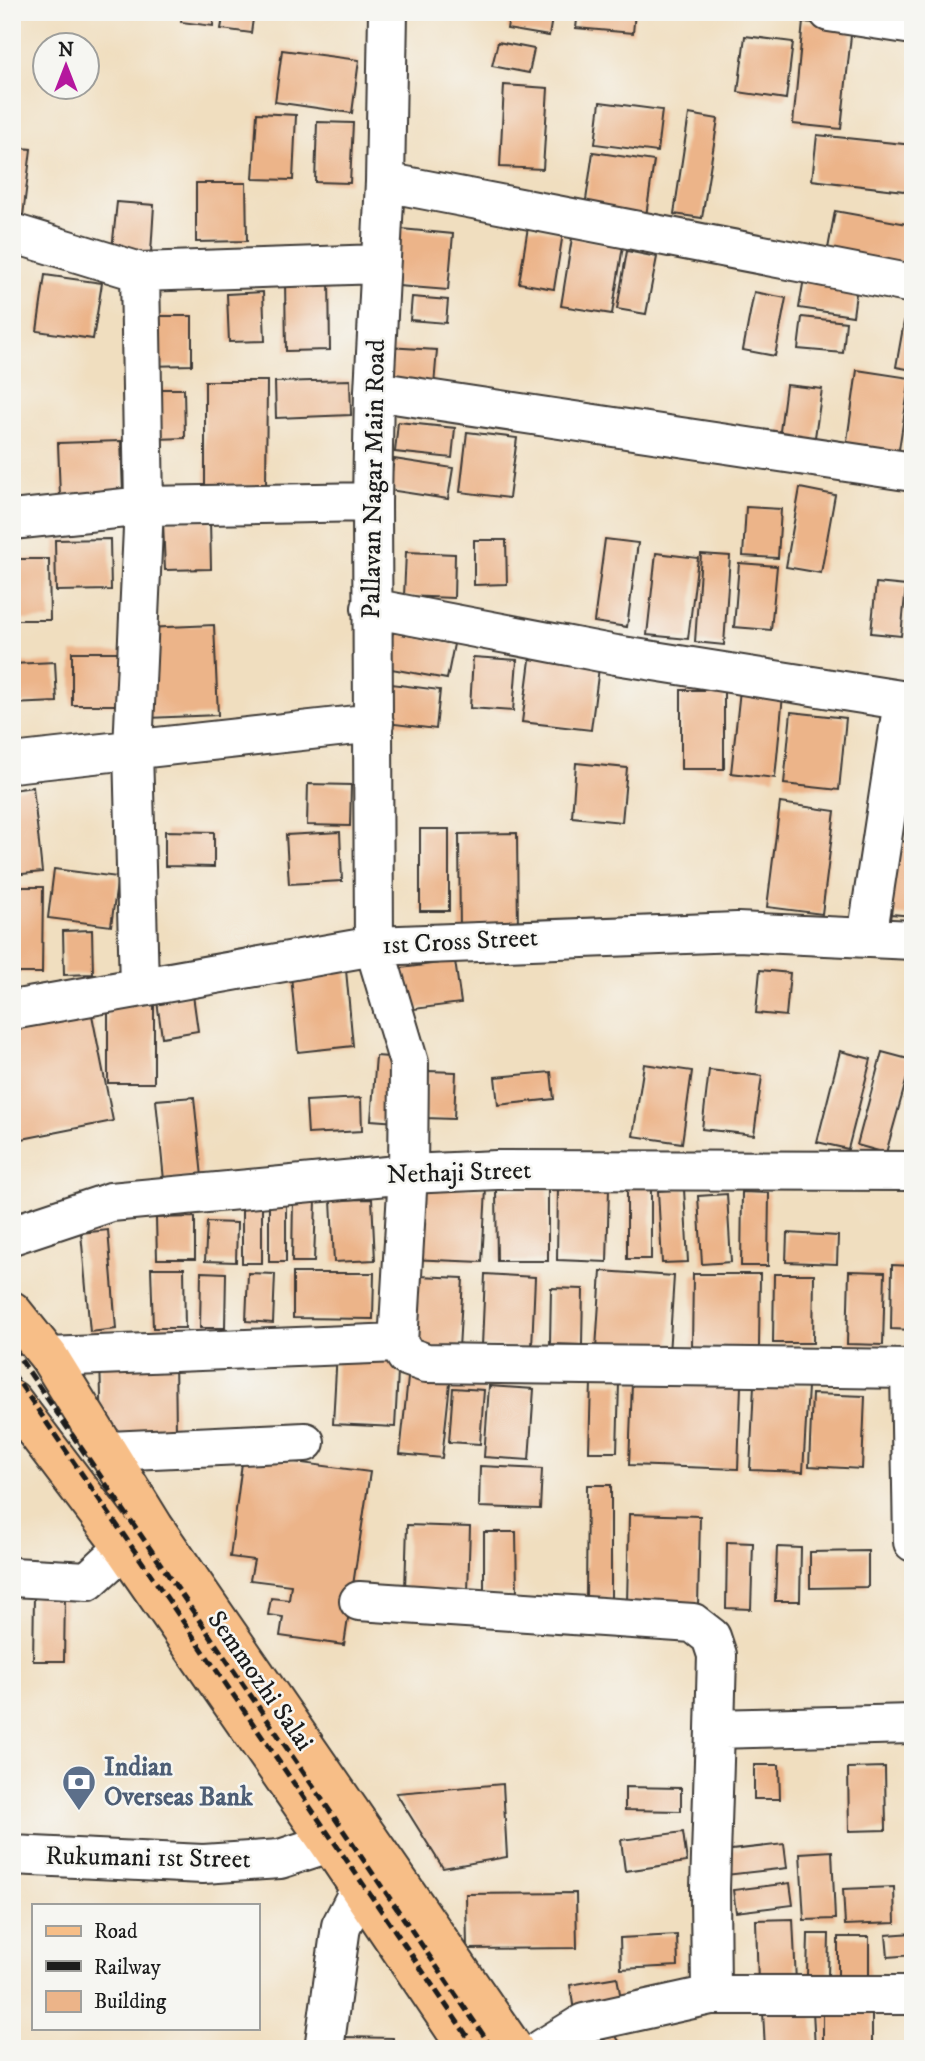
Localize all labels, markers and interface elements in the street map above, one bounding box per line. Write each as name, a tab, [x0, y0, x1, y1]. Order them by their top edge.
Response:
north arrow	[32, 32, 102, 102]
text: N	[58, 39, 74, 62]
street label: Pallavan Nagar Main Road	[355, 339, 393, 619]
street label: 1st Cross Street	[381, 921, 539, 963]
street label: Nethaji Street	[386, 1154, 532, 1192]
street label: Semmozhi Salai	[200, 1605, 320, 1757]
place label: Indian Overseas Bank	[104, 1751, 254, 1814]
bank icon: Indian Overseas Bank	[60, 1763, 98, 1812]
street label: Rukumani 1st Street	[45, 1840, 251, 1876]
legend	[32, 1904, 259, 2030]
text: Road	[94, 1919, 138, 1945]
text: Railway	[94, 1955, 162, 1981]
text: Building	[94, 1989, 167, 2015]

